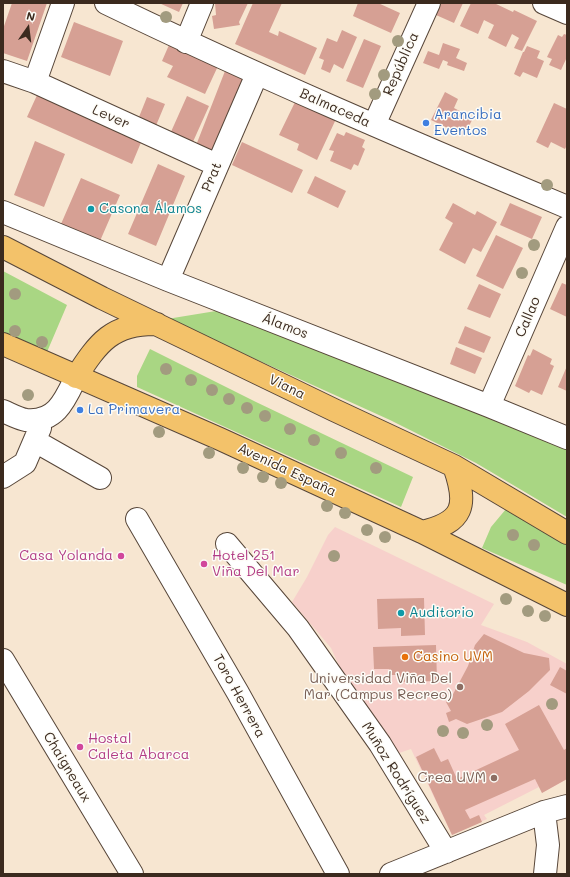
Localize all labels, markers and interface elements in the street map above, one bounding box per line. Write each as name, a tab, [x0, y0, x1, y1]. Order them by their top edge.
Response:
north arrow	[8, 8, 48, 48]
text: N	[25, 8, 37, 24]
street label: República	[380, 30, 422, 98]
street label: Balmaceda	[297, 85, 373, 131]
street label: Lever	[90, 101, 132, 133]
place label: Arancibia Eventos	[434, 107, 502, 140]
marker: Arancibia Eventos	[421, 118, 431, 128]
street label: Prat	[198, 160, 226, 194]
place label: Casona Álamos	[99, 201, 202, 217]
marker: Casona Álamos	[86, 204, 96, 214]
street label: Callao	[512, 294, 544, 340]
street label: Álamos	[259, 310, 311, 342]
street label: Viana	[266, 371, 308, 403]
place label: La Primavera	[88, 402, 180, 418]
marker: La Primavera	[75, 405, 85, 415]
street label: Avenida España	[235, 440, 339, 500]
place label: Casa Yolanda	[19, 548, 113, 564]
place label: Hotel 251 Viña Del Mar	[212, 548, 299, 580]
marker: Casa Yolanda	[116, 551, 126, 561]
marker: Hotel 251 Viña Del Mar	[199, 559, 209, 569]
place label: Auditorio	[409, 605, 474, 621]
marker: Auditorio	[396, 608, 406, 618]
place label: Casino UVM	[413, 649, 493, 665]
street label: Toro Herrera	[209, 651, 269, 741]
marker: Casino UVM	[400, 652, 410, 662]
place label: Universidad Viña Del Mar (Campus Recreo)	[304, 671, 452, 704]
marker: Universidad Viña Del Mar (Campus Recreo)	[455, 682, 465, 692]
street label: Muñoz Rodríguez	[358, 719, 434, 827]
street label: Chaigneaux	[39, 729, 95, 805]
place label: Hostal Caleta Abarca	[88, 731, 190, 764]
marker: Hostal Caleta Abarca	[75, 742, 85, 752]
place label: Crea UVM	[418, 770, 486, 786]
marker: Crea UVM	[489, 773, 499, 783]

